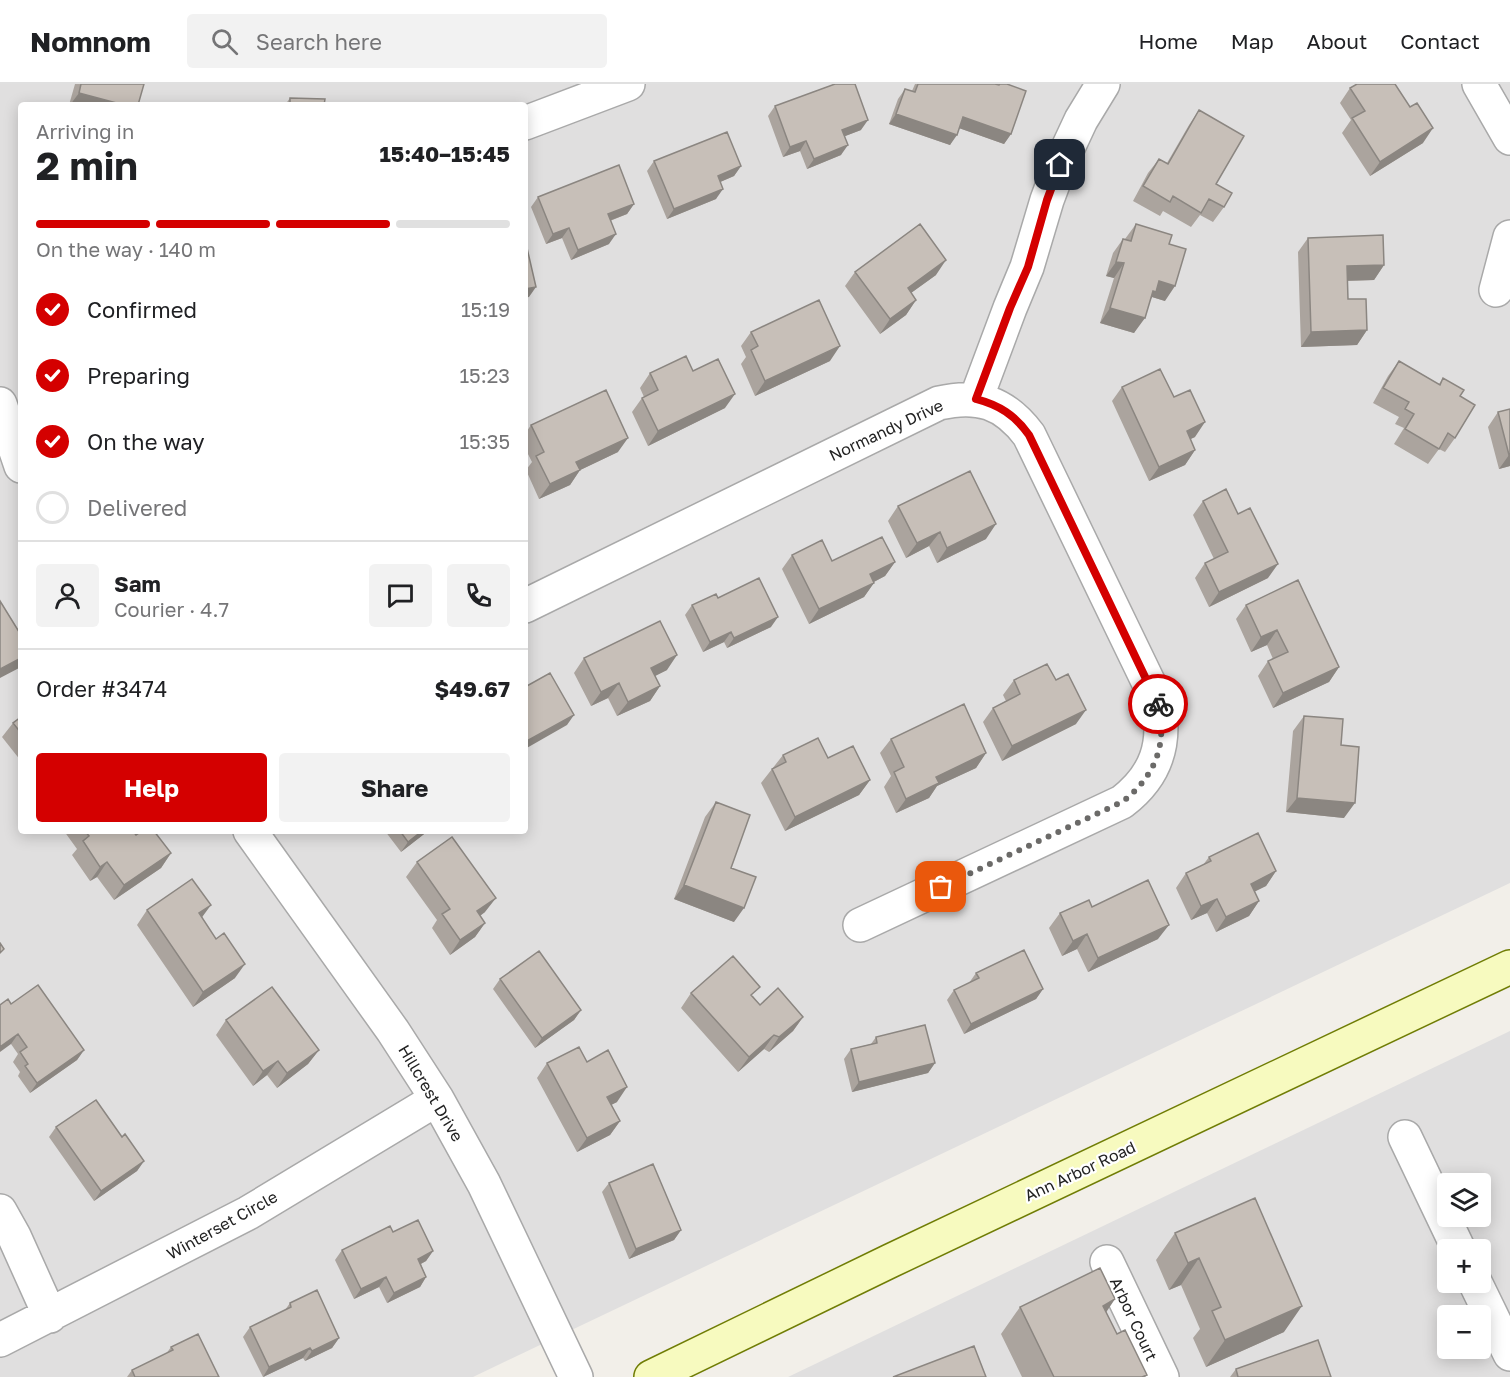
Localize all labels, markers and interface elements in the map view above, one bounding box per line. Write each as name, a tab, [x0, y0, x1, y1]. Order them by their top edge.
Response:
search box	[187, 14, 607, 68]
text: Nomnom	[30, 25, 151, 58]
icon: search	[208, 25, 241, 58]
text: Search here	[256, 28, 382, 55]
text: Home	[1138, 28, 1198, 54]
text: Map	[1231, 28, 1274, 54]
text: About	[1307, 28, 1367, 54]
text: Contact	[1400, 28, 1480, 54]
text: Arriving in	[36, 119, 134, 143]
pin	[1034, 139, 1085, 190]
text: 15:40–15:45	[380, 140, 510, 167]
text: 2 min	[36, 142, 138, 189]
icon: home	[1043, 148, 1076, 181]
text: On the way · 140 m	[36, 237, 216, 261]
icon: check	[36, 293, 69, 326]
text: Confirmed	[87, 296, 197, 323]
text: 15:19	[461, 297, 510, 321]
icon: check	[36, 359, 69, 392]
text: Preparing	[87, 362, 190, 389]
text: 15:23	[459, 363, 510, 387]
street label: Normandy Drive	[826, 395, 946, 465]
icon: check	[36, 425, 69, 458]
text: On the way	[87, 428, 205, 455]
text: 15:35	[459, 429, 510, 453]
text: Delivered	[87, 494, 187, 521]
button: person	[36, 564, 99, 627]
button: chat	[369, 564, 432, 627]
button: phone	[447, 564, 510, 627]
text: Sam	[114, 570, 161, 597]
text: Courier · 4.7	[114, 597, 229, 621]
courier	[1128, 674, 1188, 734]
text: Order #3474	[36, 675, 167, 702]
text: $49.67	[435, 675, 510, 702]
icon: bike	[1142, 688, 1175, 721]
button: Help	[36, 753, 267, 822]
button: Share	[279, 753, 510, 822]
pin	[915, 861, 966, 912]
icon: bag	[924, 870, 957, 903]
street label: Hillcrest Drive	[394, 1041, 468, 1145]
street label: Ann Arbor Road	[1021, 1137, 1139, 1205]
map controls	[1437, 1173, 1491, 1359]
button: layers	[1437, 1173, 1491, 1227]
street label: Winterset Circle	[163, 1186, 281, 1264]
button: +	[1437, 1239, 1491, 1293]
street label: Arbor Court	[1106, 1274, 1162, 1364]
button: −	[1437, 1305, 1491, 1359]

